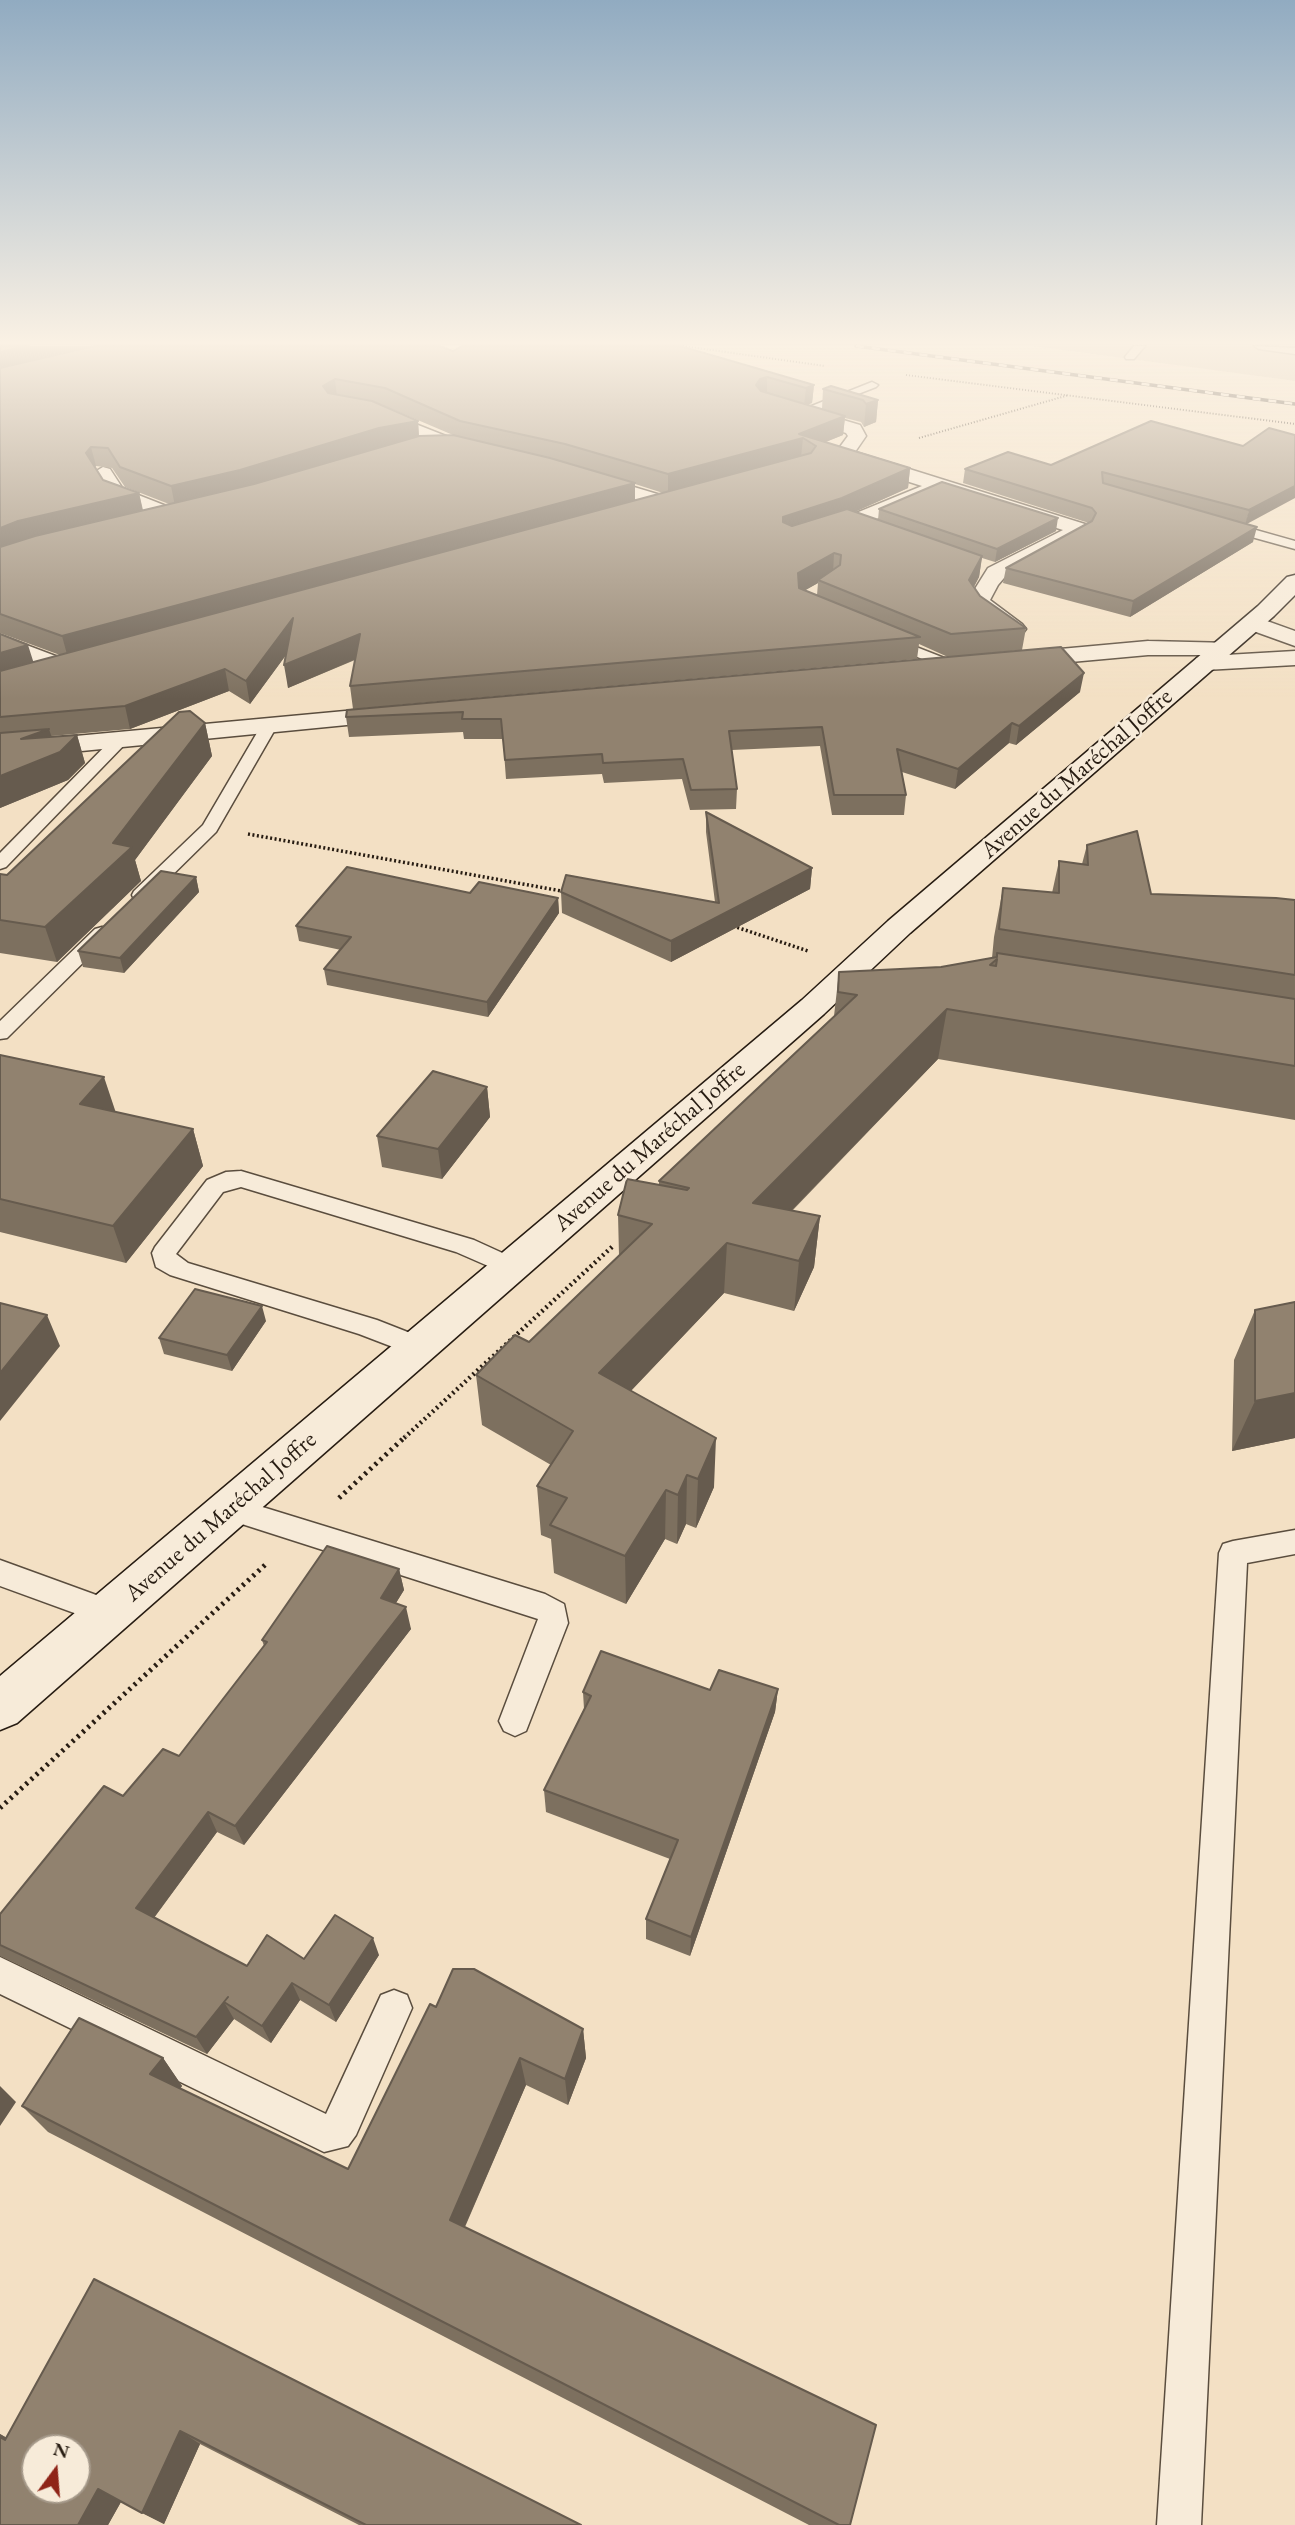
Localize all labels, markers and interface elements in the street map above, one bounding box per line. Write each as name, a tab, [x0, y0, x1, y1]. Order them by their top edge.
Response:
street label: Avenue du Maréchal Joffre	[975, 683, 1179, 865]
street label: Avenue du Maréchal Joffre	[548, 1056, 752, 1238]
street label: Avenue du Maréchal Joffre	[119, 1426, 323, 1608]
north arrow	[21, 2434, 91, 2504]
text: N	[51, 2436, 72, 2464]

